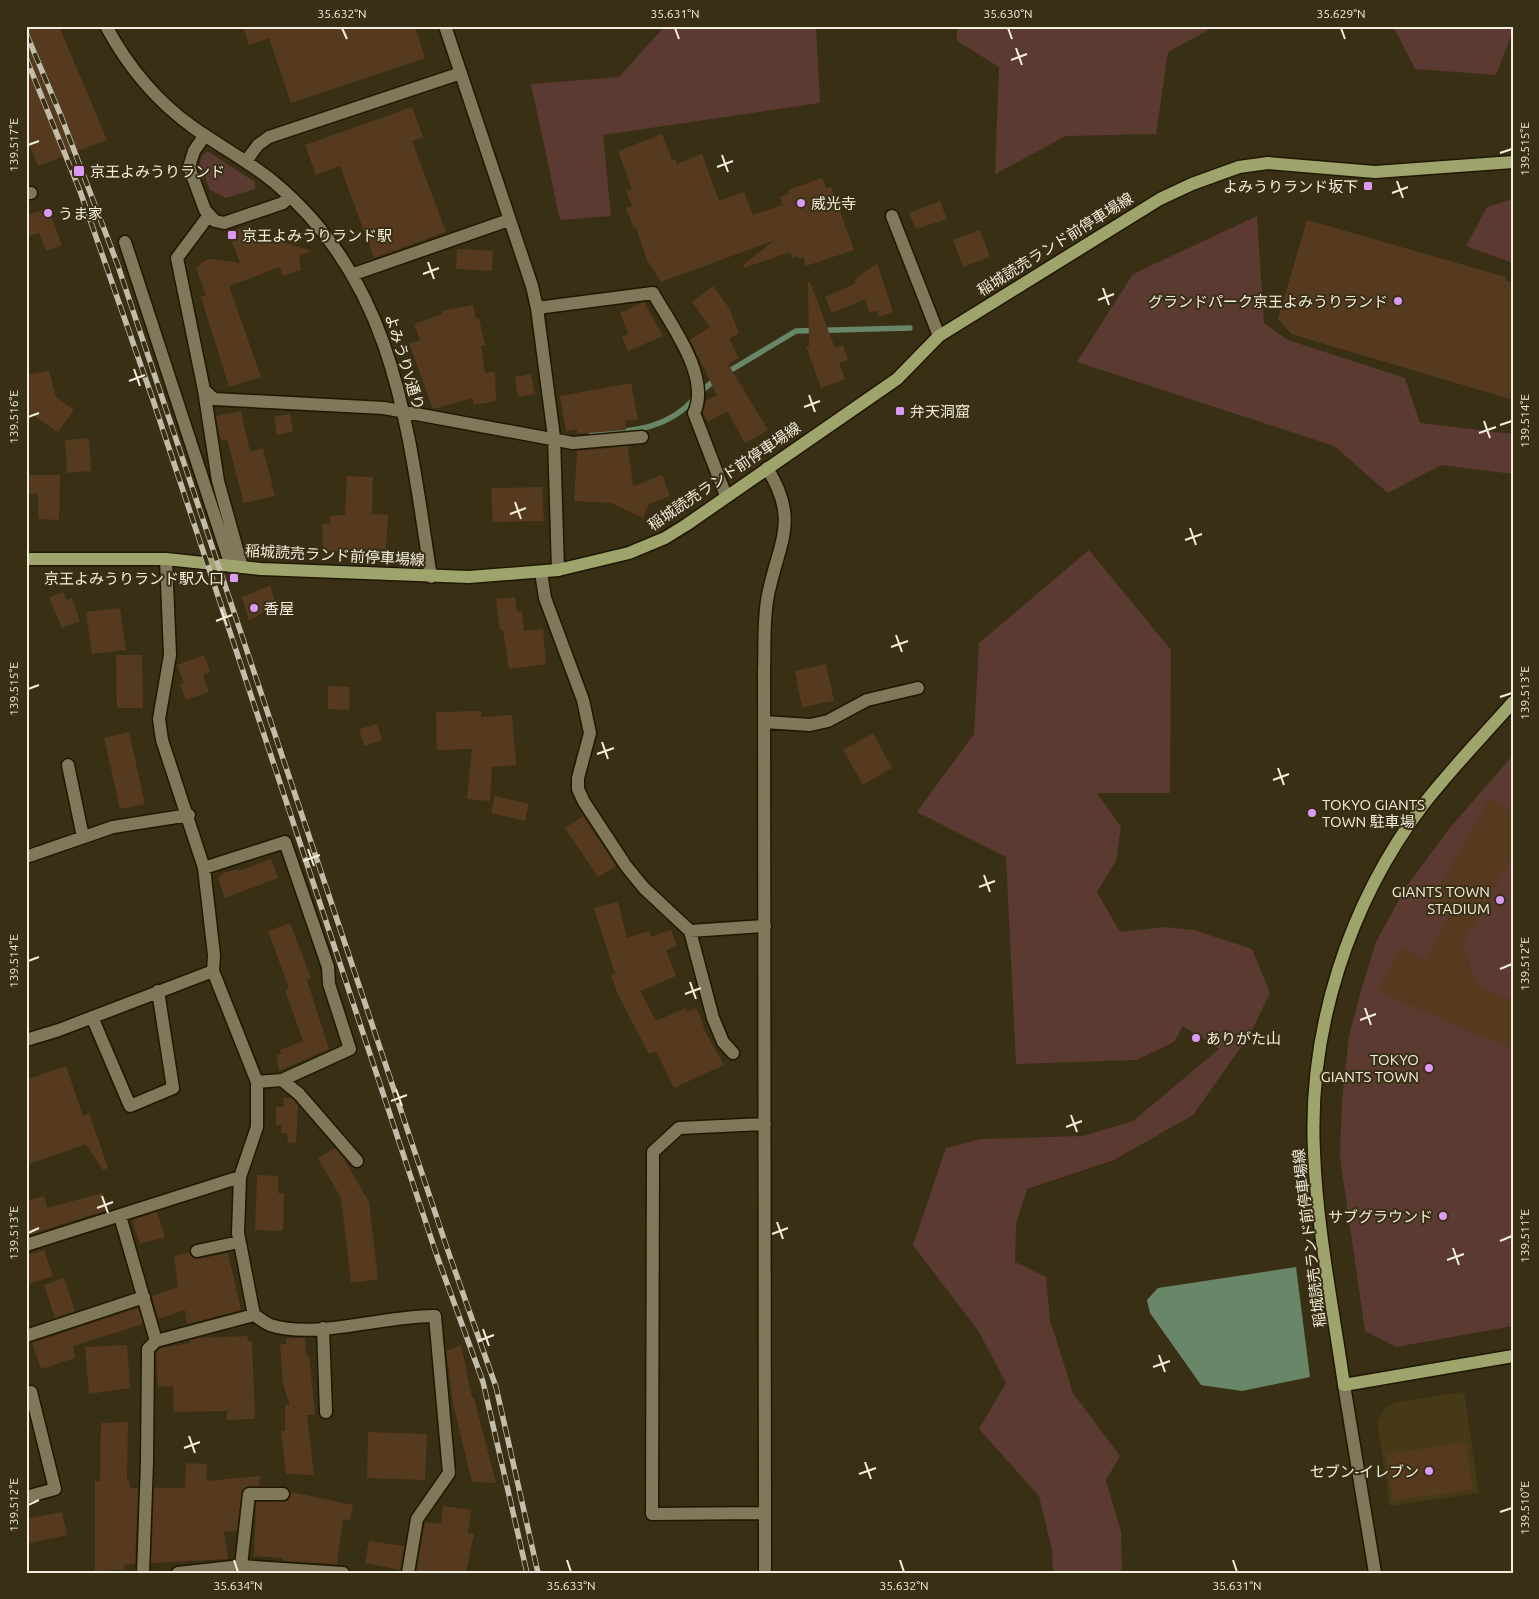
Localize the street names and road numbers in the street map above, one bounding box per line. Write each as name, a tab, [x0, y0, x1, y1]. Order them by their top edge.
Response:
street label: 稲城読売ランド前停車場線	[974, 189, 1136, 299]
street label: よみうりV通り	[382, 312, 428, 412]
street label: 稲城読売ランド前停車場線	[645, 419, 803, 533]
street label: 稲城読売ランド前停車場線	[245, 542, 425, 568]
street label: 稲城読売ランド前停車場線	[1290, 1148, 1328, 1328]

